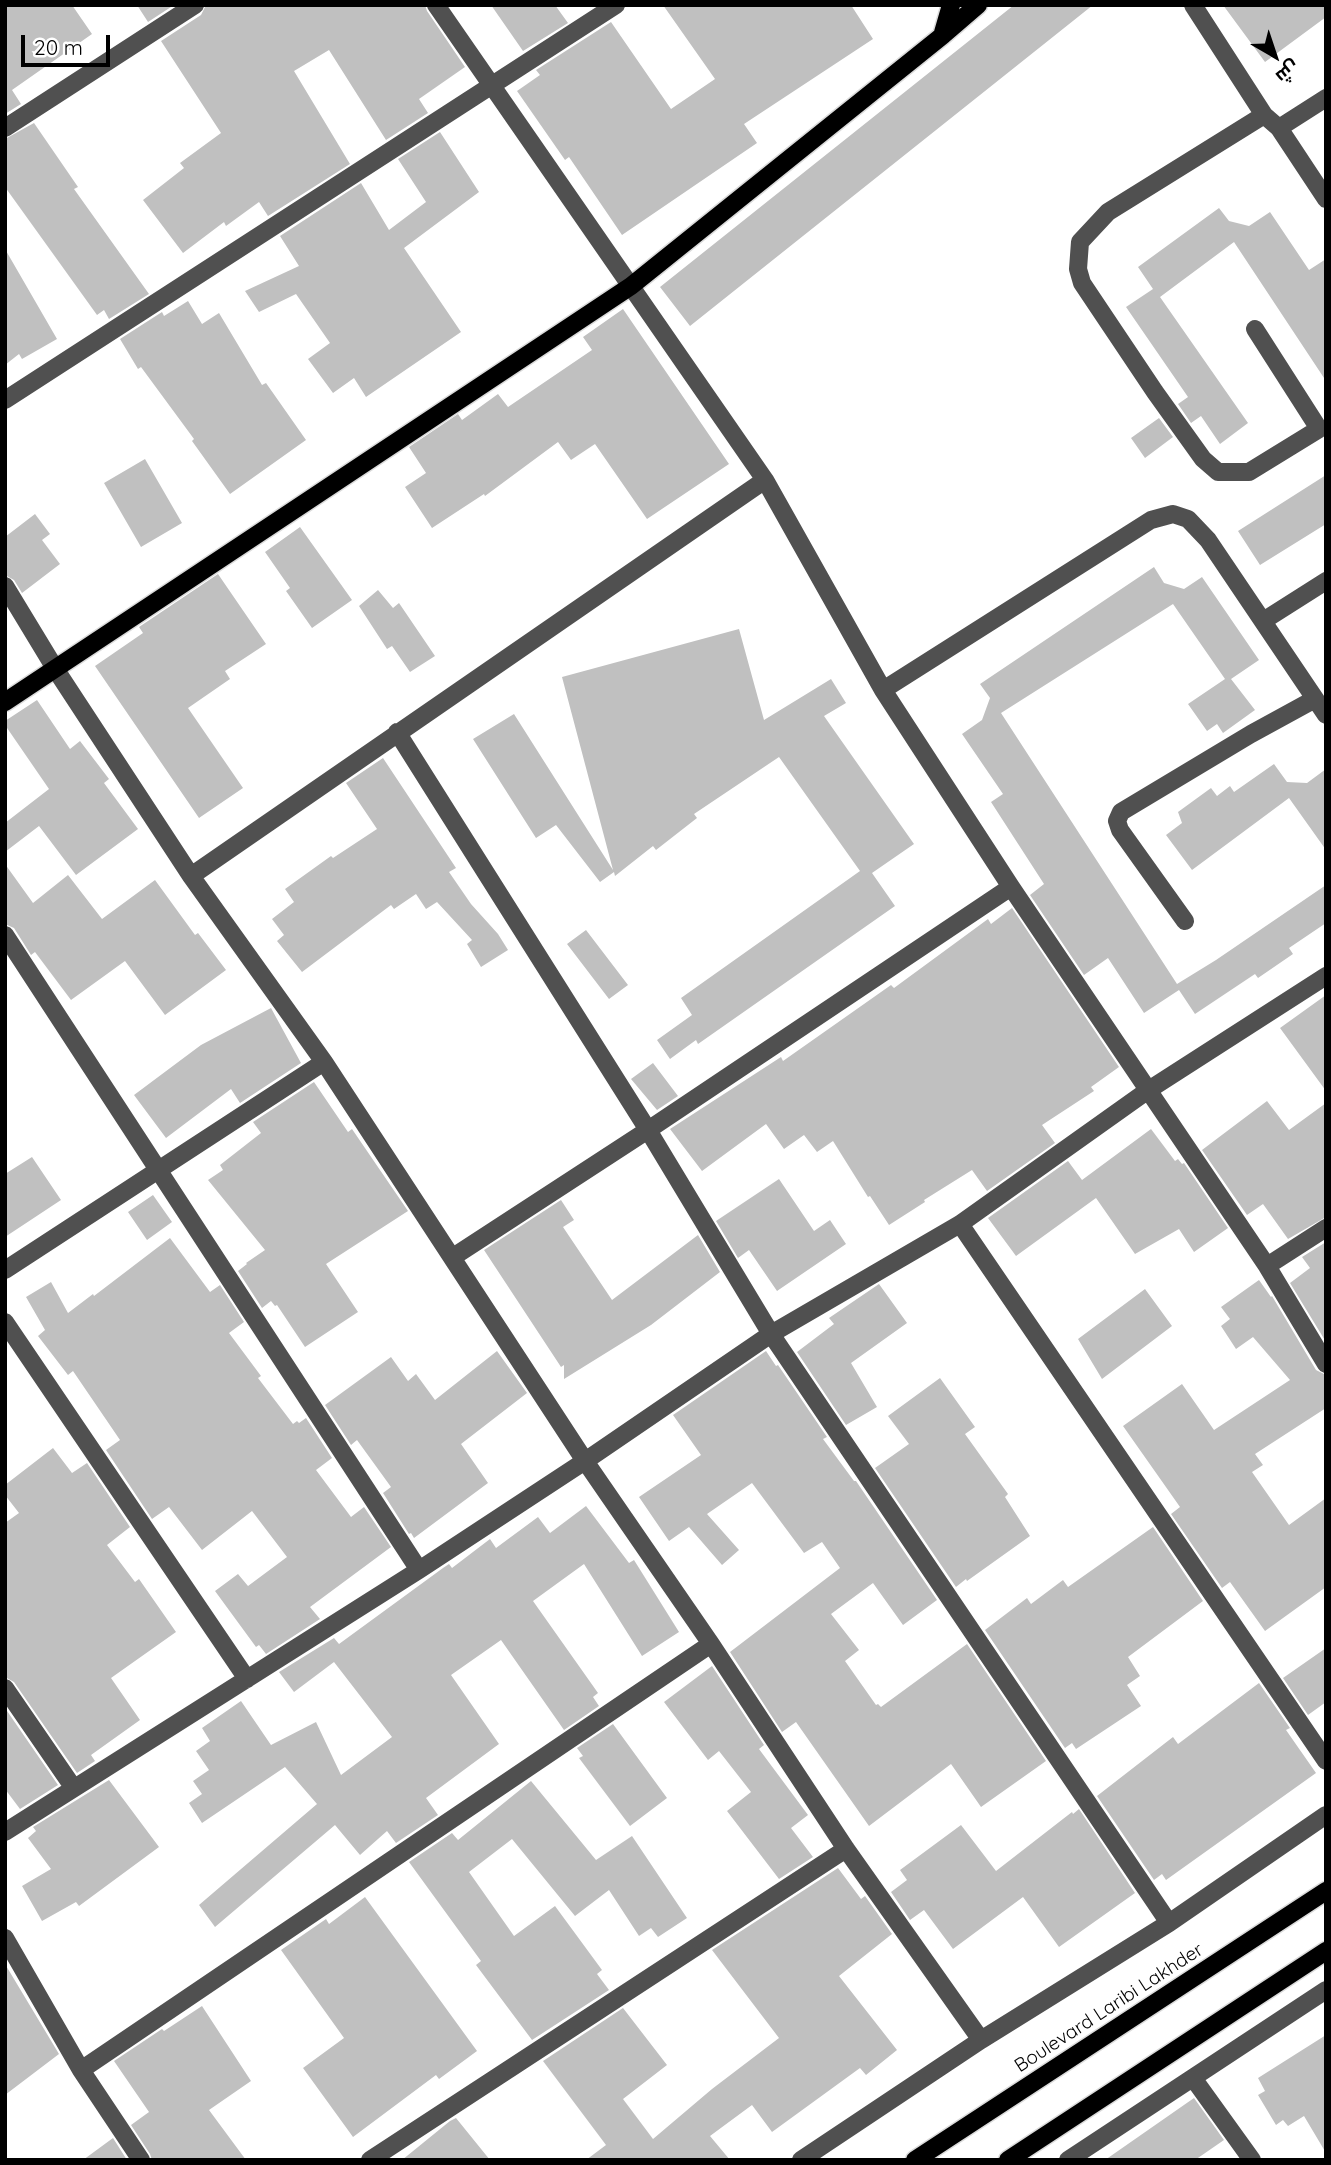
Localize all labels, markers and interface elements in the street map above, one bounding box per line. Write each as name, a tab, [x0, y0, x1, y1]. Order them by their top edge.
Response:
scale bar	[24, 21, 114, 65]
north arrow	[1240, 21, 1310, 91]
text: 20 m	[34, 34, 83, 60]
text: ش	[1271, 55, 1305, 89]
street label: Boulevard Laribi Lakhder	[1010, 1938, 1208, 2078]

